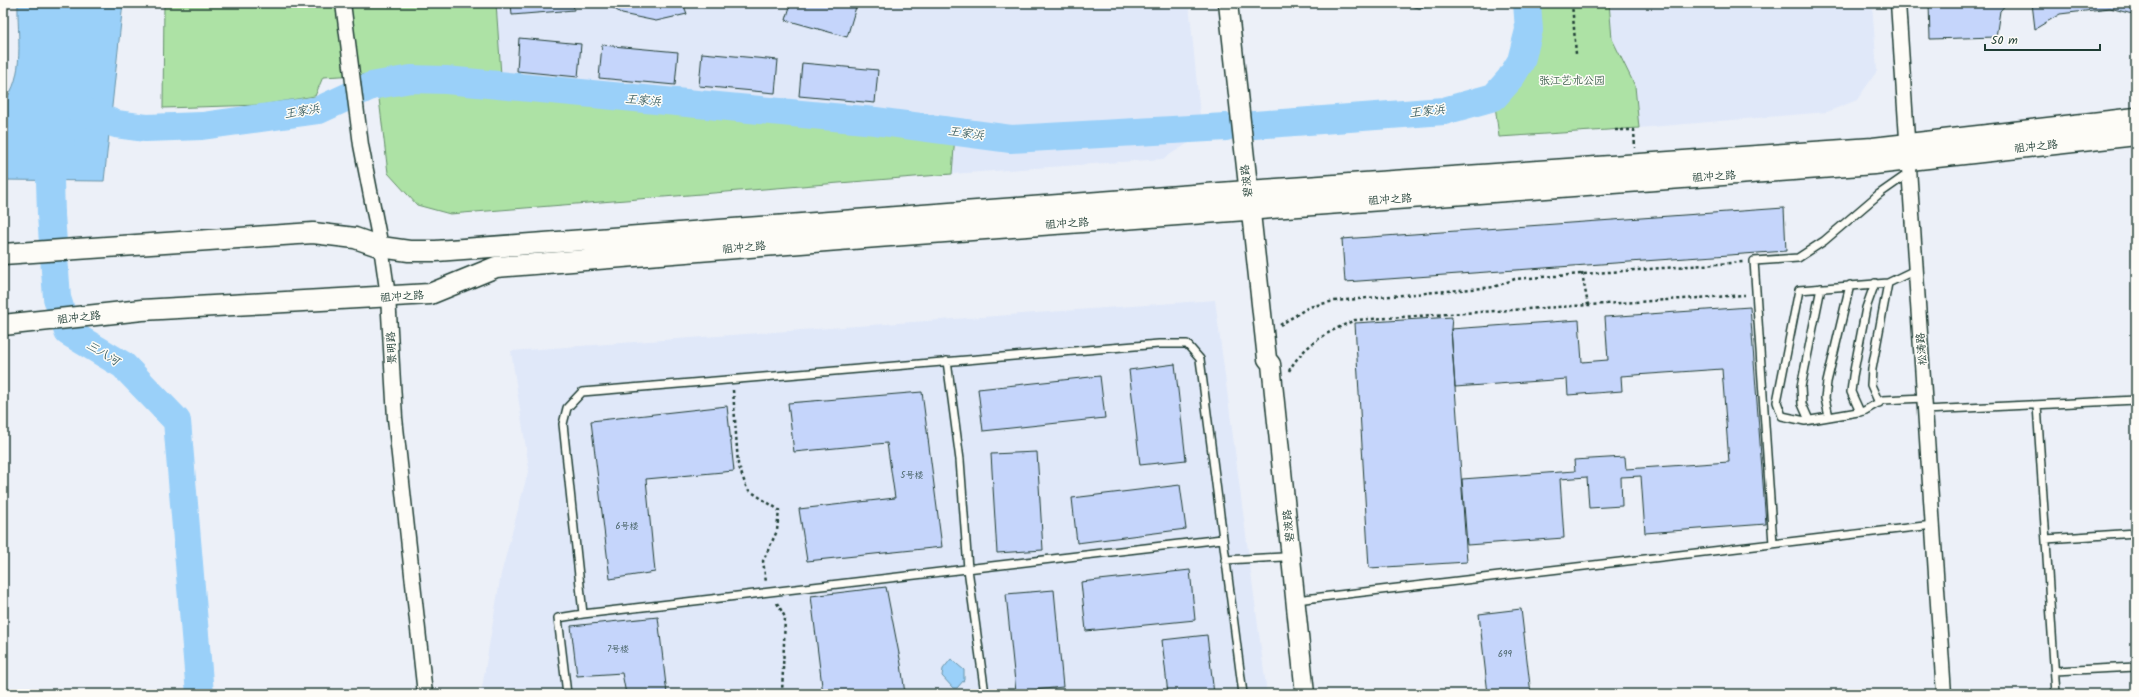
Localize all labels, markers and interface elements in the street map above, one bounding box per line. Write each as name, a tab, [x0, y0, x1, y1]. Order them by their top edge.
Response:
scale bar	[1985, 26, 2100, 52]
text: 50 m	[1991, 31, 2018, 50]
park label: 张江艺术公园	[1539, 72, 1605, 90]
water label: 王家浜	[624, 89, 663, 112]
water label: 王家浜	[283, 99, 322, 124]
water label: 王家浜	[1408, 100, 1447, 123]
water label: 王家浜	[947, 122, 986, 146]
street label: 祖冲之路	[2013, 136, 2059, 158]
street label: 碧波路	[1236, 163, 1258, 198]
street label: 祖冲之路	[1691, 166, 1737, 188]
street label: 祖冲之路	[1367, 189, 1413, 211]
street label: 祖冲之路	[1044, 213, 1090, 235]
street label: 祖冲之路	[721, 237, 767, 259]
street label: 祖冲之路	[379, 286, 425, 308]
street label: 祖冲之路	[56, 307, 102, 329]
street label: 景明路	[382, 331, 402, 365]
street label: 松涛路	[1912, 332, 1932, 366]
water label: 三八河	[82, 336, 125, 372]
house number: 5号楼	[901, 468, 923, 483]
street label: 碧波路	[1278, 509, 1300, 543]
house number: 6号楼	[615, 519, 639, 534]
house number: 7号楼	[607, 642, 629, 657]
house number: 699	[1498, 647, 1512, 662]

